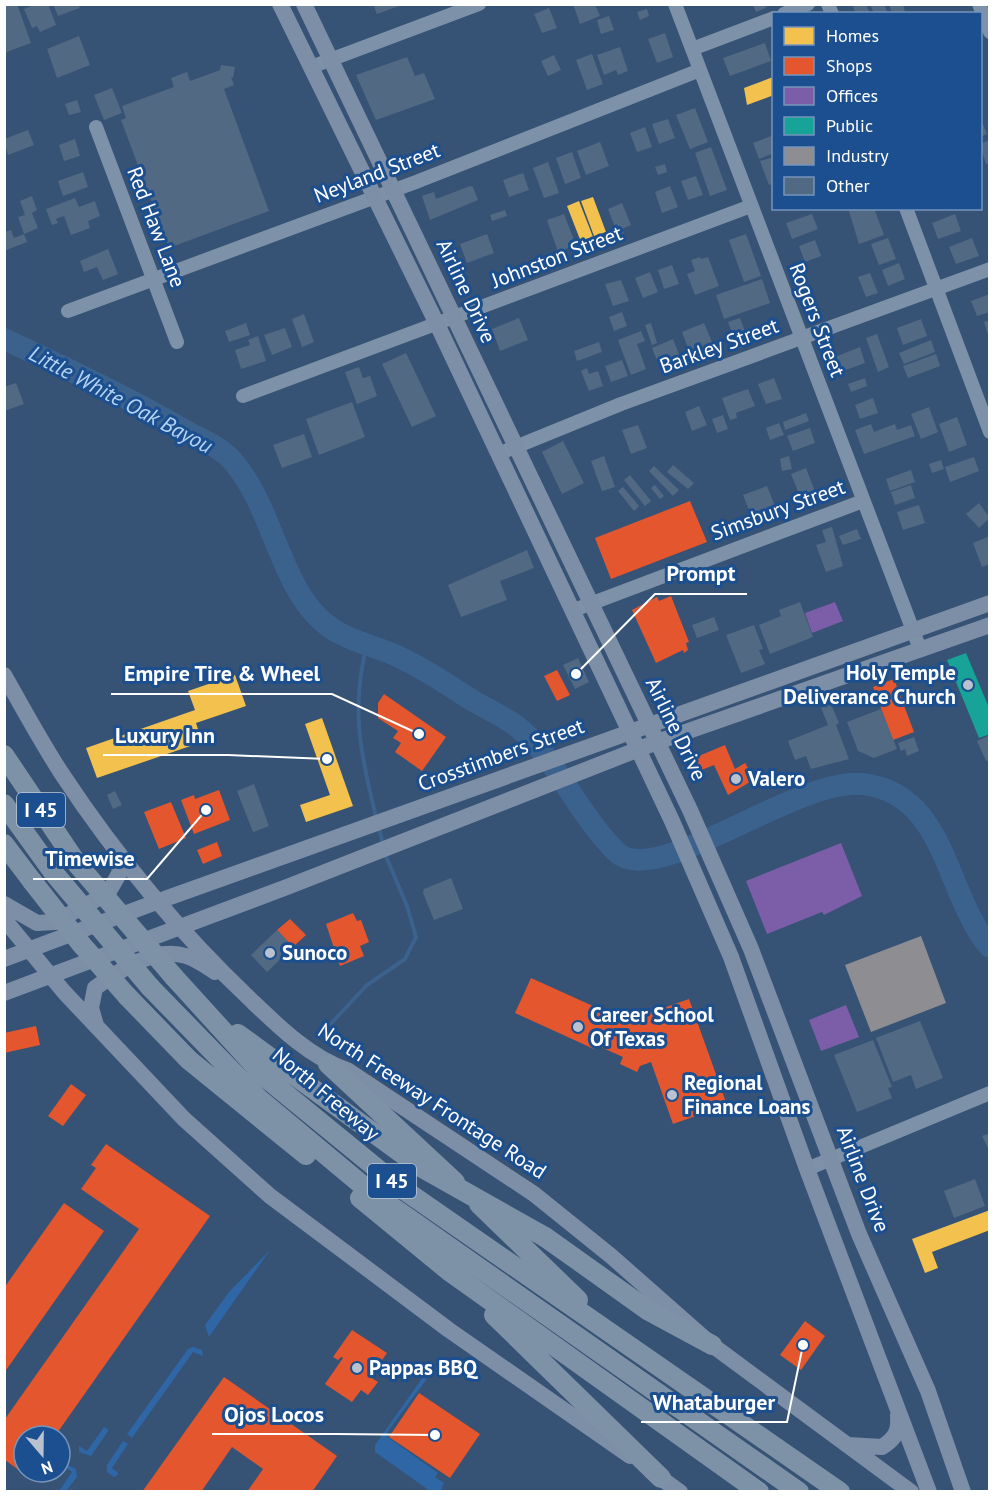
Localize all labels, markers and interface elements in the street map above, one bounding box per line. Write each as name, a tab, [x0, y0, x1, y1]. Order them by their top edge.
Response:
legend	[772, 12, 982, 210]
text: Homes	[826, 24, 879, 47]
text: Shops	[826, 54, 872, 77]
text: Offices	[826, 84, 878, 107]
text: Public	[826, 114, 873, 137]
street label: Neyland Street	[310, 136, 444, 209]
text: Industry	[826, 144, 889, 167]
street label: Red Haw Lane	[121, 163, 192, 291]
text: Other	[826, 174, 870, 197]
street label: Johnston Street	[487, 219, 626, 294]
street label: Airline Drive	[431, 234, 502, 347]
street label: Rogers Street	[783, 259, 852, 381]
street label: Barkley Street	[656, 312, 782, 380]
water label: Little White Oak Bayou	[24, 339, 218, 459]
street label: Simsbury Street	[707, 473, 849, 546]
callout: Prompt	[655, 554, 747, 594]
text: Prompt	[667, 559, 736, 587]
callout: Empire Tire & Wheel	[111, 654, 332, 694]
text: Empire Tire & Wheel	[124, 659, 321, 687]
place label: Holy Temple Deliverance Church	[783, 659, 956, 710]
street label: Airline Drive	[640, 673, 713, 785]
marker: Holy Temple Deliverance Church	[961, 678, 975, 692]
street label: Crosstimbers Street	[414, 712, 588, 797]
callout: Luxury Inn	[103, 715, 228, 755]
text: Luxury Inn	[115, 721, 215, 749]
place label: Valero	[747, 765, 805, 792]
marker: Valero	[729, 772, 743, 786]
road number: I 45	[17, 793, 65, 827]
callout: Timewise	[33, 839, 147, 879]
text: Timewise	[45, 844, 135, 872]
place label: Sunoco	[282, 939, 347, 966]
marker: Sunoco	[263, 946, 277, 960]
place label: Career School Of Texas	[590, 1001, 714, 1052]
street label: North Freeway Frontage Road	[313, 1017, 552, 1185]
marker: Career School Of Texas	[571, 1020, 585, 1034]
street label: North Freeway	[267, 1041, 386, 1146]
place label: Regional Finance Loans	[684, 1069, 811, 1120]
marker: Regional Finance Loans	[665, 1088, 679, 1102]
street label: Airline Drive	[831, 1122, 896, 1236]
road number: I 45	[368, 1164, 416, 1198]
place label: Pappas BBQ	[369, 1354, 478, 1381]
marker: Pappas BBQ	[350, 1361, 364, 1375]
callout: Whataburger	[641, 1382, 787, 1422]
text: Whataburger	[653, 1388, 776, 1416]
callout: Ojos Locos	[212, 1394, 336, 1434]
text: Ojos Locos	[224, 1400, 324, 1428]
north arrow	[12, 1424, 72, 1484]
text: N	[39, 1457, 55, 1479]

